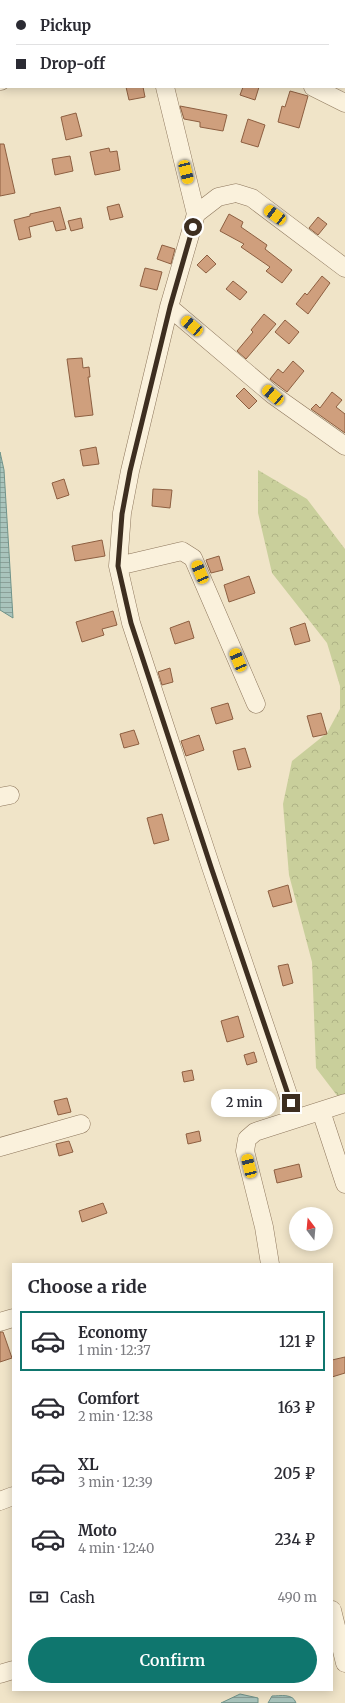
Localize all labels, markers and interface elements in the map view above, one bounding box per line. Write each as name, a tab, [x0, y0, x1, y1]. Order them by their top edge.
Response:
text: Pickup	[40, 16, 91, 35]
text: Drop-off	[40, 54, 105, 73]
car	[177, 159, 195, 185]
car	[262, 203, 288, 227]
route start	[184, 218, 202, 236]
car	[179, 314, 205, 338]
car	[260, 383, 286, 407]
car	[190, 559, 210, 585]
car	[228, 647, 248, 673]
callout: 2 min	[211, 1089, 277, 1117]
text: 2 min	[226, 1094, 262, 1111]
route end	[282, 1094, 300, 1112]
car	[240, 1153, 258, 1179]
north arrow	[289, 1207, 333, 1251]
map controls	[289, 1207, 333, 1251]
text: Choose a ride	[28, 1275, 147, 1298]
icon: car	[30, 1323, 66, 1359]
text: Economy	[78, 1323, 147, 1342]
text: 121 ₽	[279, 1332, 315, 1351]
text: 1 min · 12:37	[78, 1342, 151, 1359]
icon: car	[30, 1389, 66, 1425]
text: Comfort	[78, 1389, 139, 1408]
text: 163 ₽	[278, 1398, 315, 1417]
text: 2 min · 12:38	[78, 1408, 153, 1425]
icon: car	[30, 1455, 66, 1491]
text: XL	[78, 1455, 99, 1474]
text: 205 ₽	[274, 1464, 315, 1483]
text: 3 min · 12:39	[78, 1474, 153, 1491]
icon: car	[30, 1521, 66, 1557]
text: Moto	[78, 1521, 117, 1540]
text: 234 ₽	[275, 1530, 315, 1549]
text: 4 min · 12:40	[78, 1540, 154, 1557]
icon: cash	[28, 1586, 50, 1608]
text: Cash	[60, 1588, 95, 1607]
text: 490 m	[278, 1589, 317, 1606]
button: Confirm	[28, 1637, 317, 1683]

